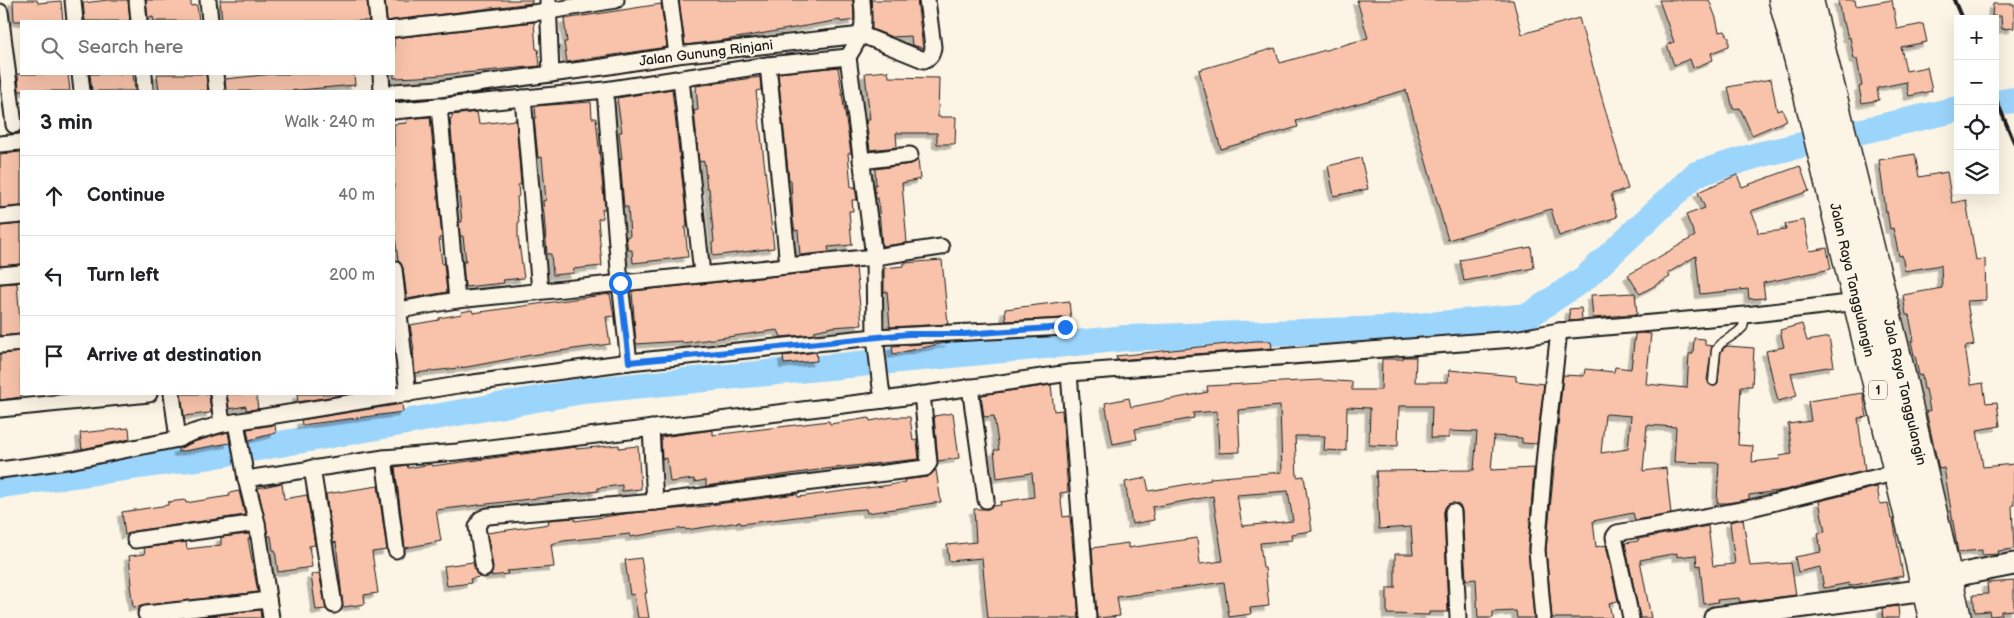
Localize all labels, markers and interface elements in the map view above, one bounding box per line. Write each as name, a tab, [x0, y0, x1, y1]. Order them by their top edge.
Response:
map controls	[1954, 15, 1999, 195]
button: +	[1954, 15, 1999, 60]
search box	[20, 20, 395, 75]
icon: search	[38, 34, 66, 62]
text: Search here	[78, 36, 183, 59]
street label: Jalan Gunung Rinjani	[638, 36, 774, 70]
button: −	[1954, 60, 1999, 105]
button: locate	[1954, 105, 1999, 150]
text: 3 min	[40, 110, 93, 135]
text: Walk · 240 m	[285, 113, 375, 132]
button: layers	[1954, 150, 1999, 195]
icon: ahead	[40, 182, 68, 210]
text: Continue	[87, 184, 165, 207]
text: 40 m	[338, 186, 375, 205]
street label: Jalan Raya Tanggulangin	[1826, 201, 1878, 359]
icon: left	[40, 262, 68, 290]
text: Turn left	[87, 264, 159, 287]
text: 200 m	[329, 266, 375, 285]
route start	[609, 272, 632, 295]
route end	[1054, 316, 1077, 339]
street label: Jala Raya Tanggulangin	[1880, 317, 1930, 467]
icon: arrive	[40, 342, 68, 370]
text: Arrive at destination	[87, 344, 262, 367]
road number: 1	[1869, 380, 1887, 400]

